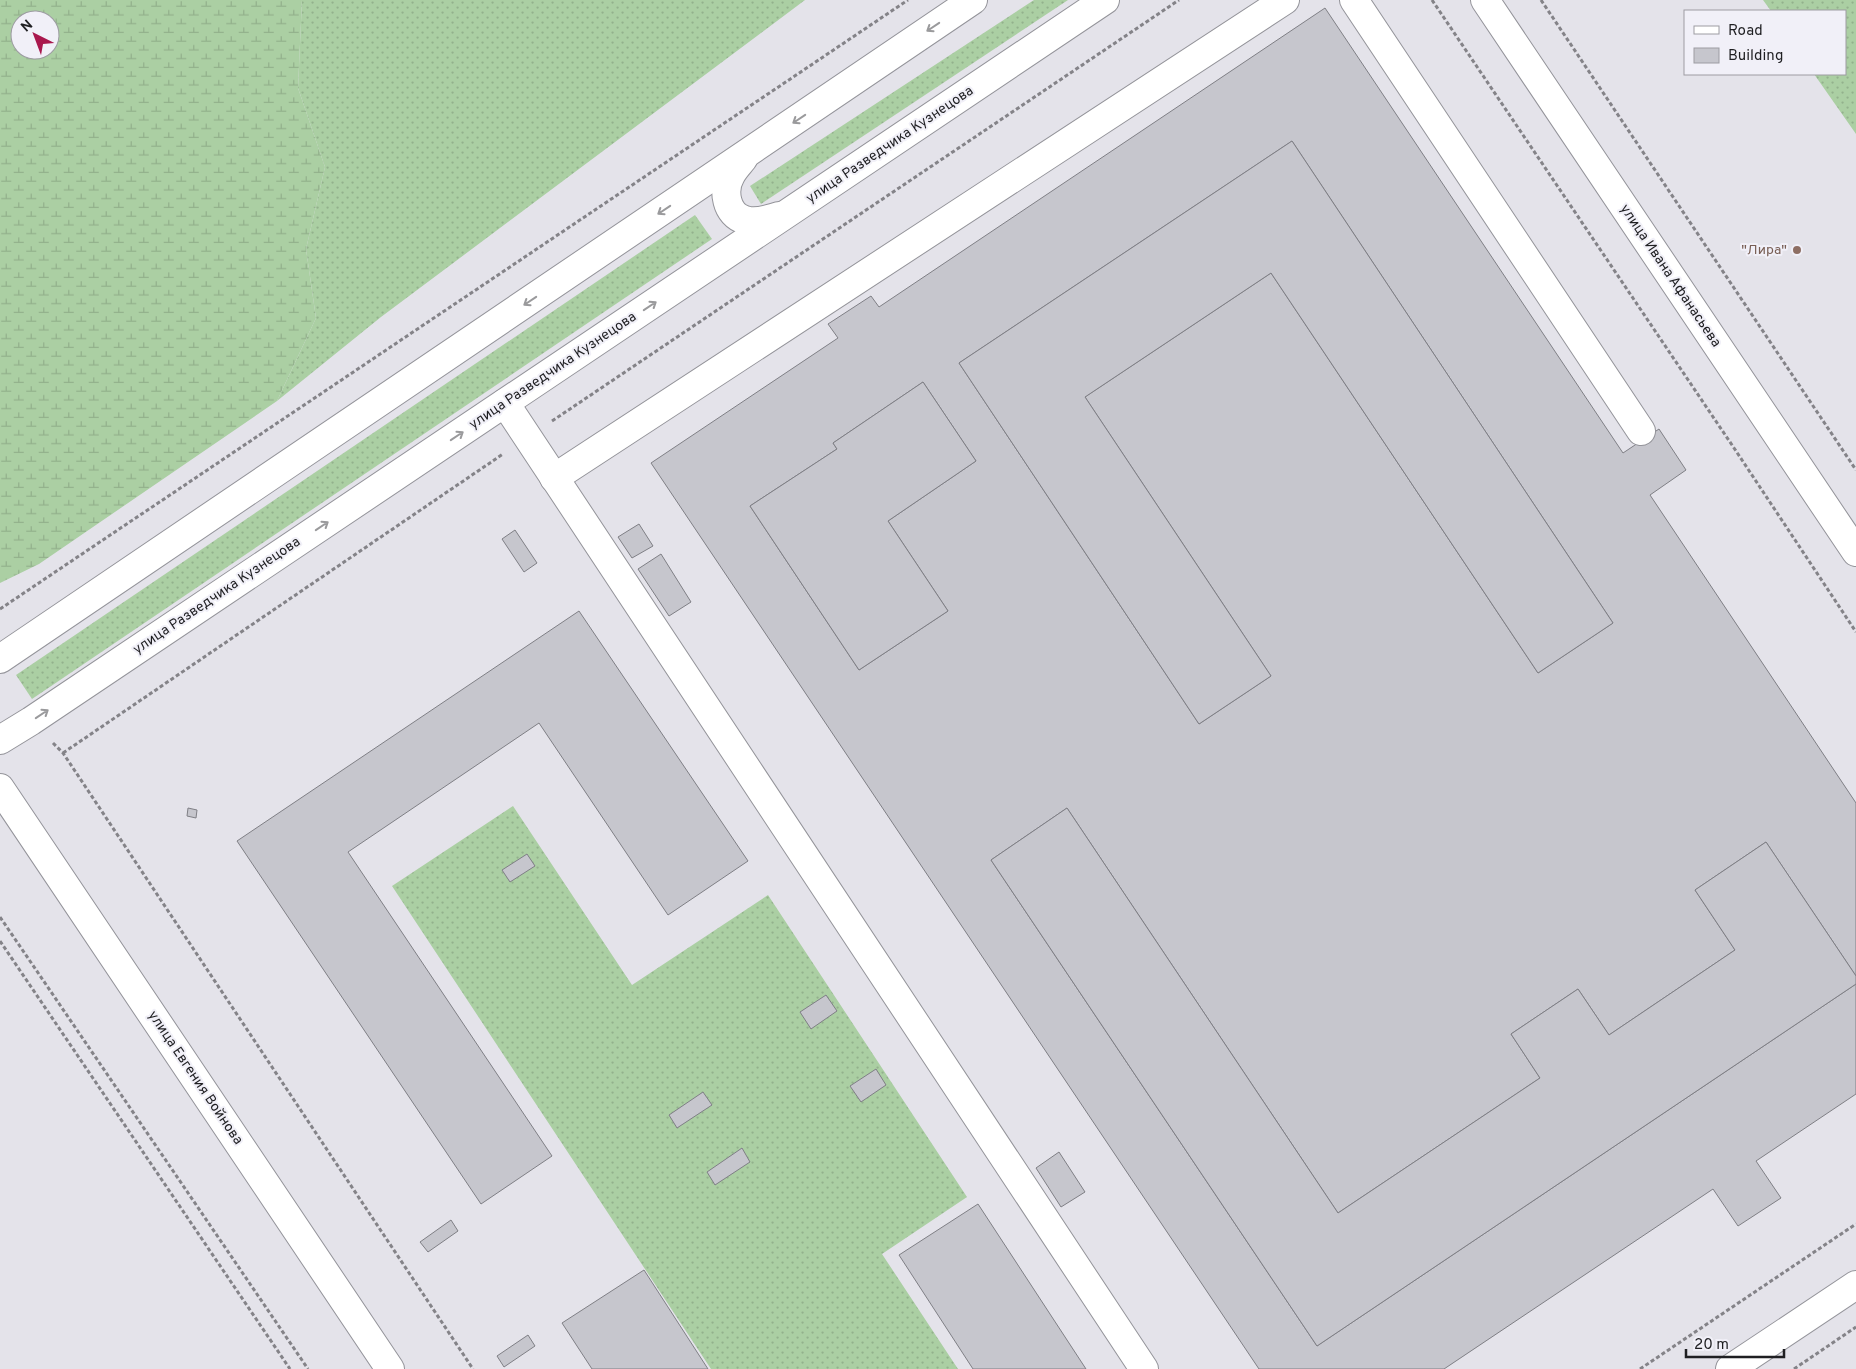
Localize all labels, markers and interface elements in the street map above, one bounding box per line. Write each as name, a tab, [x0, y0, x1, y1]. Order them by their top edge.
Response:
north arrow	[10, 10, 60, 60]
legend	[1684, 10, 1846, 75]
text: N	[18, 17, 37, 36]
one-way arrow	[926, 22, 940, 33]
text: Road	[1728, 22, 1763, 41]
text: Building	[1728, 47, 1783, 66]
street label: улица Разведчика Кузнецова	[803, 83, 977, 207]
one-way arrow	[792, 114, 806, 124]
street label: улица Ивана Афанасьева	[1616, 201, 1724, 351]
one-way arrow	[658, 205, 672, 215]
place label: "Лира"	[1741, 242, 1787, 259]
marker: "Лира"	[1791, 244, 1803, 256]
one-way arrow	[523, 296, 537, 306]
one-way arrow	[643, 301, 657, 311]
street label: улица Разведчика Кузнецова	[466, 309, 640, 433]
one-way arrow	[450, 430, 464, 441]
one-way arrow	[315, 521, 329, 531]
street label: улица Разведчика Кузнецова	[130, 534, 304, 658]
one-way arrow	[34, 709, 48, 719]
street label: улица Евгения Войнова	[144, 1008, 246, 1148]
scale bar	[1686, 1326, 1784, 1358]
text: 20 m	[1694, 1336, 1729, 1355]

